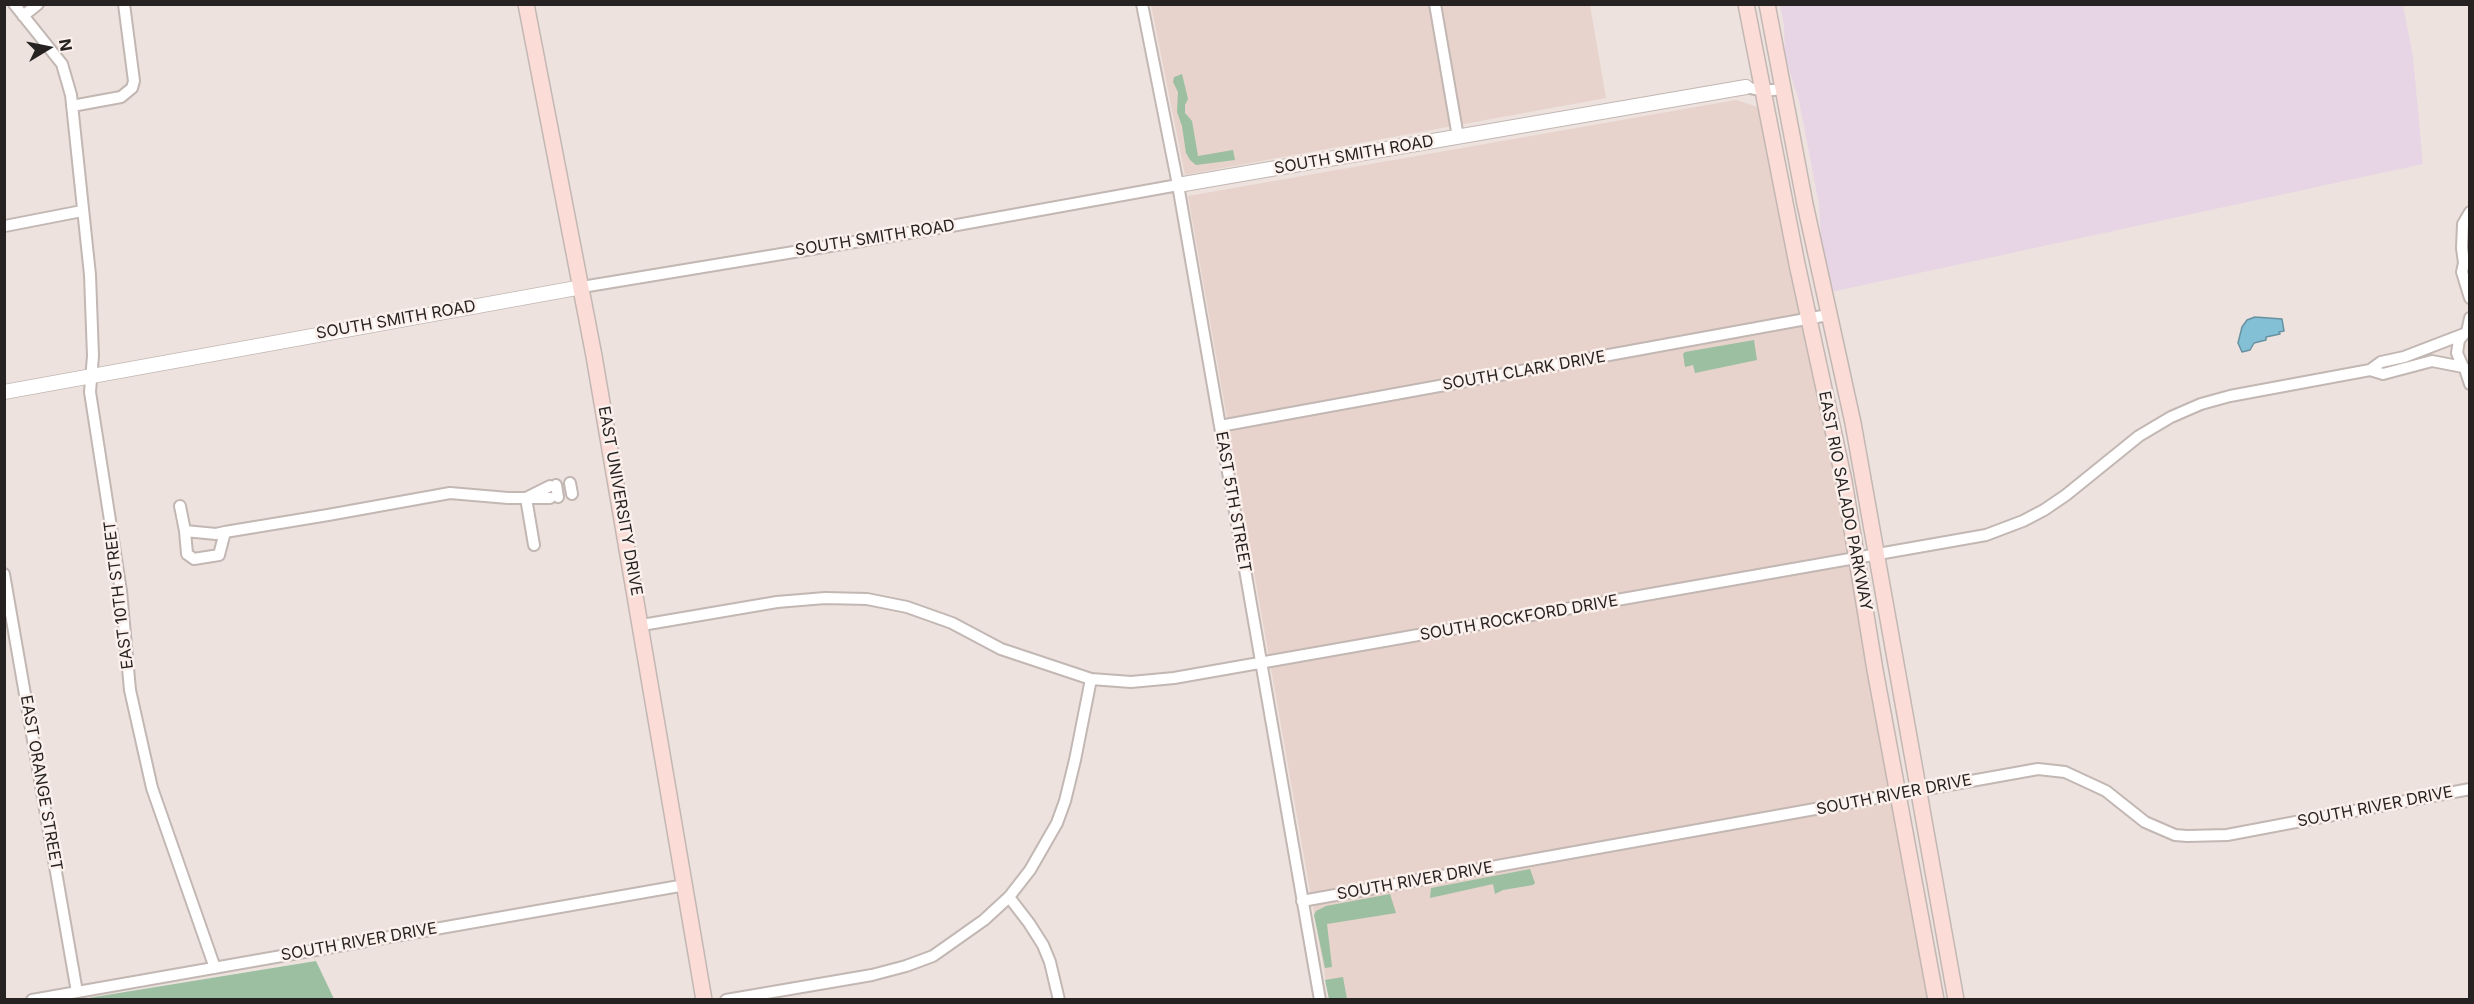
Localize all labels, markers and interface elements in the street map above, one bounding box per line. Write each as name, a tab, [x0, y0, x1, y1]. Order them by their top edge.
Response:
north arrow	[18, 18, 78, 78]
text: N	[55, 37, 77, 53]
street label: SOUTH SMITH ROAD	[1273, 132, 1435, 178]
street label: SOUTH SMITH ROAD	[794, 216, 956, 260]
street label: SOUTH SMITH ROAD	[315, 297, 477, 343]
street label: SOUTH CLARK DRIVE	[1441, 347, 1607, 395]
street label: EAST RIO SALADO PARKWAY	[1814, 389, 1876, 613]
street label: EAST UNIVERSITY DRIVE	[594, 405, 646, 597]
street label: EAST 5TH STREET	[1211, 430, 1255, 574]
street label: EAST 10TH STREET	[100, 520, 138, 670]
street label: SOUTH ROCKFORD DRIVE	[1418, 591, 1620, 645]
street label: EAST ORANGE STREET	[16, 694, 66, 872]
street label: SOUTH RIVER DRIVE	[1815, 771, 1973, 819]
street label: SOUTH RIVER DRIVE	[2296, 783, 2454, 831]
street label: SOUTH RIVER DRIVE	[1336, 858, 1494, 904]
street label: SOUTH RIVER DRIVE	[280, 919, 438, 965]

